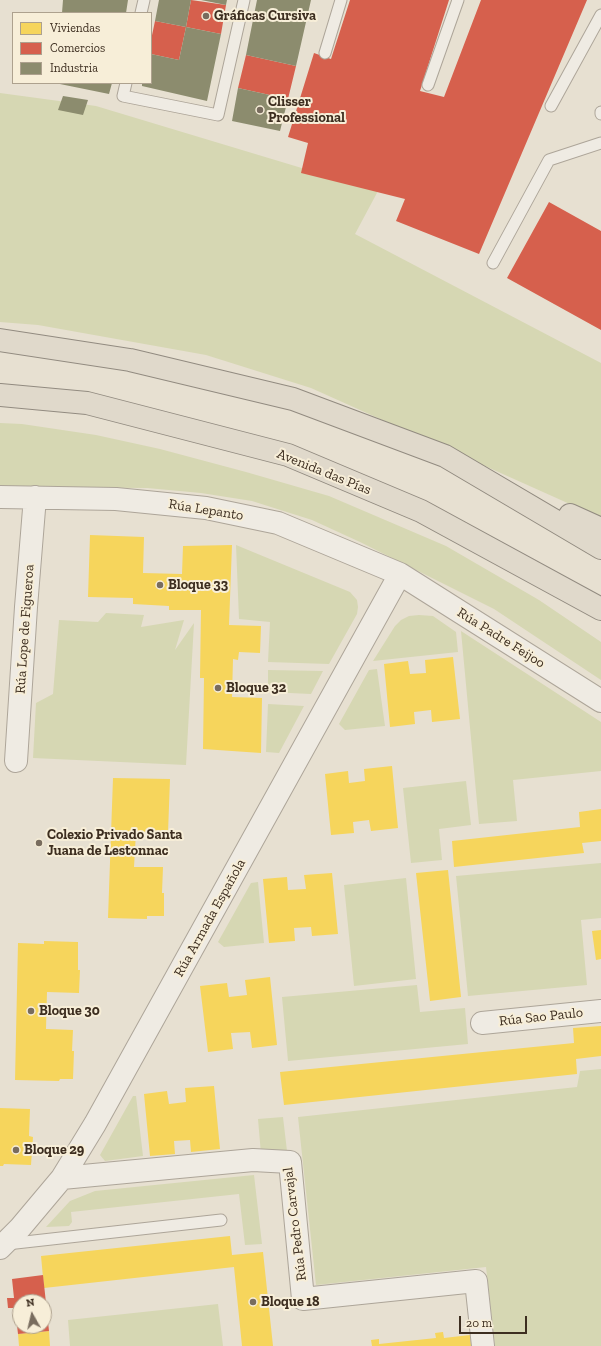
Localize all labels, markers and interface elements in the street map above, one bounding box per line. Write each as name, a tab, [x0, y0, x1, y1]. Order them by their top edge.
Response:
place label: Gráficas Cursiva	[214, 8, 316, 24]
marker: Gráficas Cursiva	[201, 11, 211, 21]
legend	[12, 12, 152, 84]
text: Viviendas	[50, 21, 100, 35]
text: Comercios	[50, 41, 105, 55]
text: Industria	[50, 61, 98, 75]
place label: Clisser Professional	[268, 94, 345, 126]
marker: Clisser Professional	[255, 105, 265, 115]
street label: Avenida das Pías	[274, 445, 374, 499]
street label: Rúa Lepanto	[167, 496, 245, 524]
street label: Rúa Lope de Figueroa	[12, 564, 38, 694]
place label: Bloque 33	[168, 577, 228, 593]
marker: Bloque 33	[155, 580, 165, 590]
street label: Rúa Padre Feijoo	[454, 604, 548, 672]
place label: Bloque 32	[226, 680, 286, 696]
marker: Bloque 32	[213, 683, 223, 693]
place label: Colexio Privado Santa Juana de Lestonnac	[47, 827, 182, 860]
marker: Colexio Privado Santa Juana de Lestonnac	[34, 838, 44, 848]
street label: Rúa Armada Española	[171, 856, 249, 980]
place label: Bloque 30	[39, 1003, 100, 1019]
street label: Rúa Sao Paulo	[498, 1004, 584, 1030]
marker: Bloque 30	[26, 1006, 36, 1016]
place label: Bloque 29	[24, 1142, 84, 1158]
marker: Bloque 29	[11, 1145, 21, 1155]
street label: Rúa Pedro Carvajal	[280, 1166, 310, 1282]
north arrow	[12, 1294, 52, 1334]
place label: Bloque 18	[261, 1294, 320, 1310]
text: N	[25, 1296, 35, 1310]
marker: Bloque 18	[248, 1297, 258, 1307]
scale bar	[461, 1308, 529, 1334]
text: 20 m	[466, 1316, 492, 1330]

